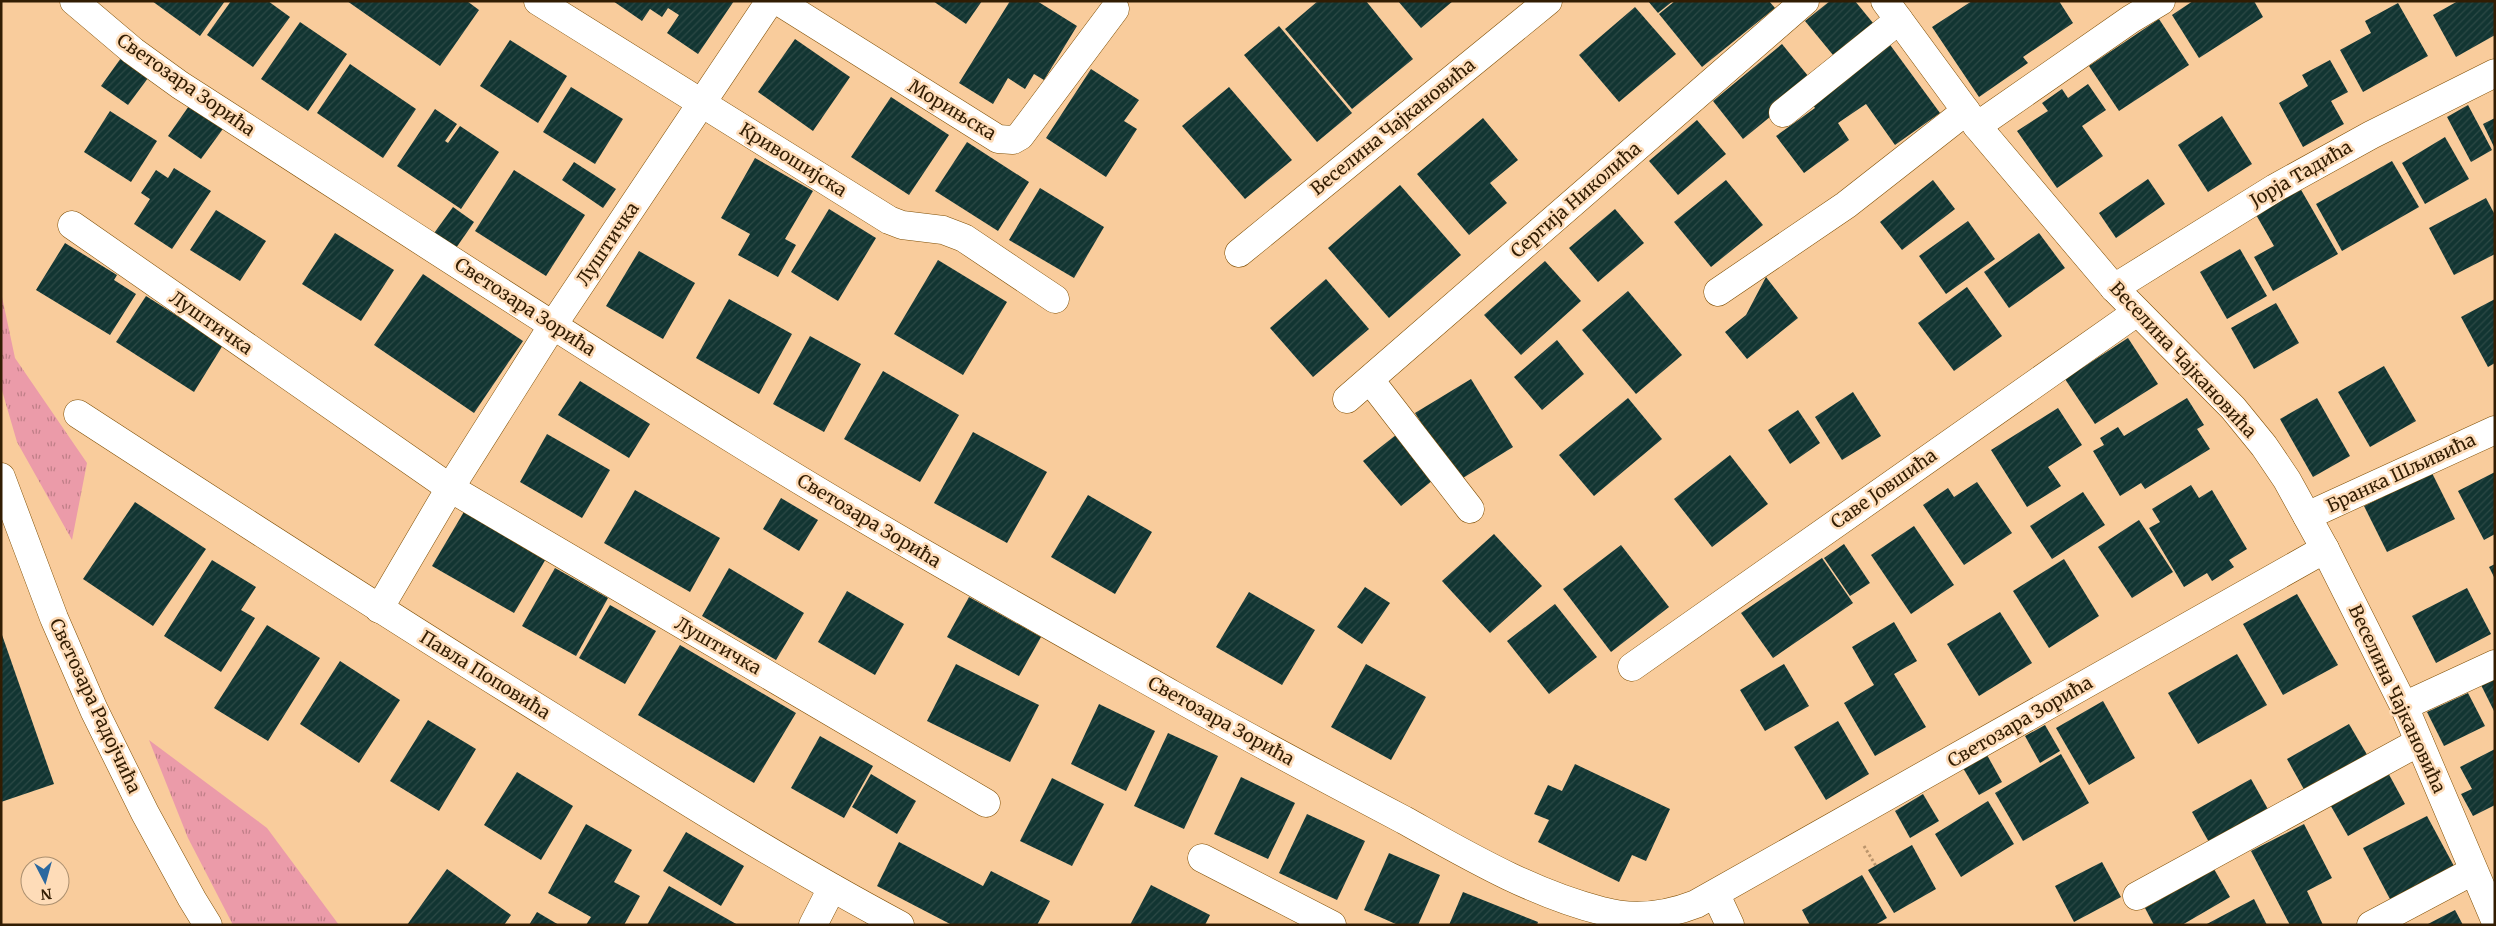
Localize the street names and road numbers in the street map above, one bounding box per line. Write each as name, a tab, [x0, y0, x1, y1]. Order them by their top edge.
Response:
street label: Светозара Зорића	[113, 28, 260, 141]
street label: Веселина Чајкановића	[1306, 53, 1480, 200]
street label: Морињска	[904, 74, 1001, 145]
street label: Кривошијска	[735, 117, 851, 202]
street label: Јорја Тадића	[2245, 135, 2356, 213]
street label: Сергија Николића	[1506, 137, 1646, 263]
street label: Луштичка	[571, 197, 644, 290]
street label: Светозара Зорића	[450, 252, 600, 361]
street label: Веселина Чајкановића	[2105, 277, 2262, 443]
street label: Луштичка	[165, 286, 257, 360]
street label: Бранка Шљивића	[2323, 428, 2479, 517]
street label: Саве Јовшића	[1826, 443, 1941, 534]
street label: Светозара Зорића	[793, 469, 946, 573]
street label: Веселина Чајкановића	[2344, 601, 2451, 797]
street label: Луштичка	[671, 612, 766, 680]
street label: Светозара Радојчића	[45, 615, 146, 797]
street label: Павла Поповића	[416, 625, 555, 724]
street label: Светозара Зорића	[1144, 671, 1299, 770]
street label: Светозара Зорића	[1943, 671, 2097, 772]

